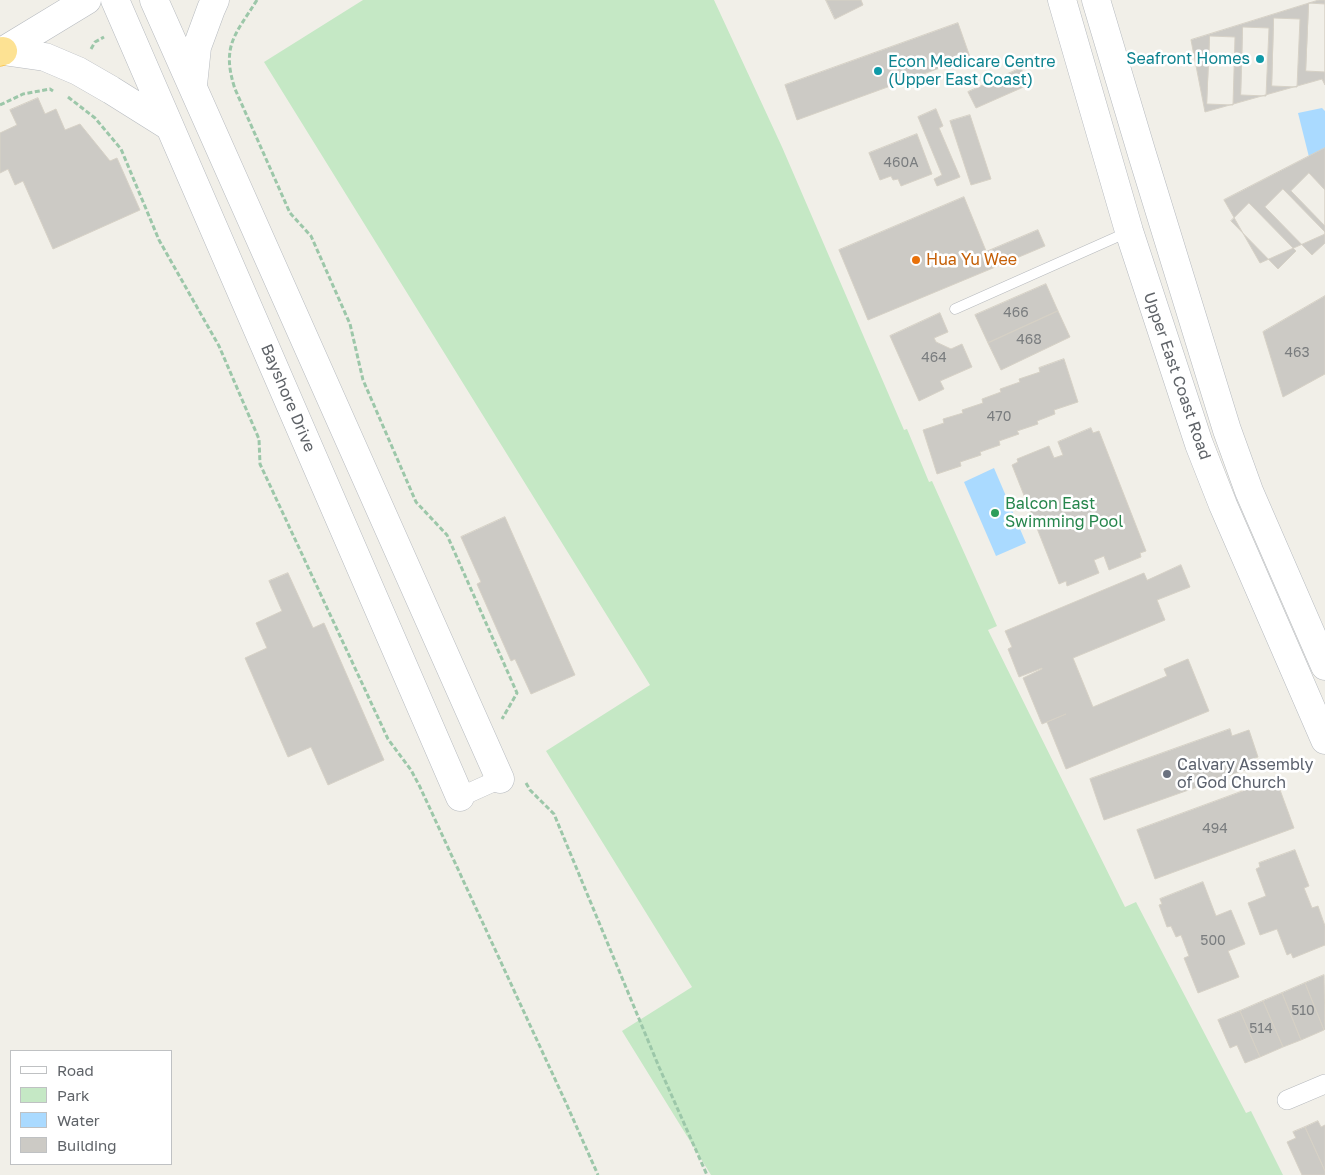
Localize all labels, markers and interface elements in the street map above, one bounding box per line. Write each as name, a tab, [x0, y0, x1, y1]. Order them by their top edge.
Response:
place label: Seafront Homes	[1126, 49, 1250, 69]
place label: Econ Medicare Centre (Upper East Coast)	[888, 52, 1056, 90]
marker: Seafront Homes	[1254, 53, 1266, 65]
marker: Econ Medicare Centre (Upper East Coast)	[872, 65, 884, 77]
house number: 460A	[883, 155, 919, 171]
place label: Hua Yu Wee	[926, 250, 1017, 270]
marker: Hua Yu Wee	[910, 254, 922, 266]
street label: Upper East Coast Road	[1139, 290, 1215, 462]
house number: 466	[1003, 305, 1029, 321]
house number: 468	[1016, 332, 1042, 348]
street label: Bayshore Drive	[257, 341, 319, 455]
house number: 463	[1284, 345, 1310, 361]
house number: 464	[921, 350, 947, 366]
house number: 470	[987, 409, 1011, 425]
place label: Balcon East Swimming Pool	[1005, 494, 1123, 532]
marker: Balcon East Swimming Pool	[989, 507, 1001, 519]
place label: Calvary Assembly of God Church	[1177, 755, 1314, 793]
marker: Calvary Assembly of God Church	[1161, 768, 1173, 780]
house number: 494	[1202, 821, 1228, 837]
house number: 500	[1200, 933, 1226, 949]
house number: 510	[1291, 1003, 1315, 1019]
house number: 514	[1249, 1021, 1273, 1037]
legend	[10, 1050, 172, 1165]
text: Road	[57, 1061, 94, 1079]
text: Park	[57, 1086, 89, 1104]
text: Water	[57, 1111, 100, 1129]
text: Building	[57, 1136, 117, 1154]

